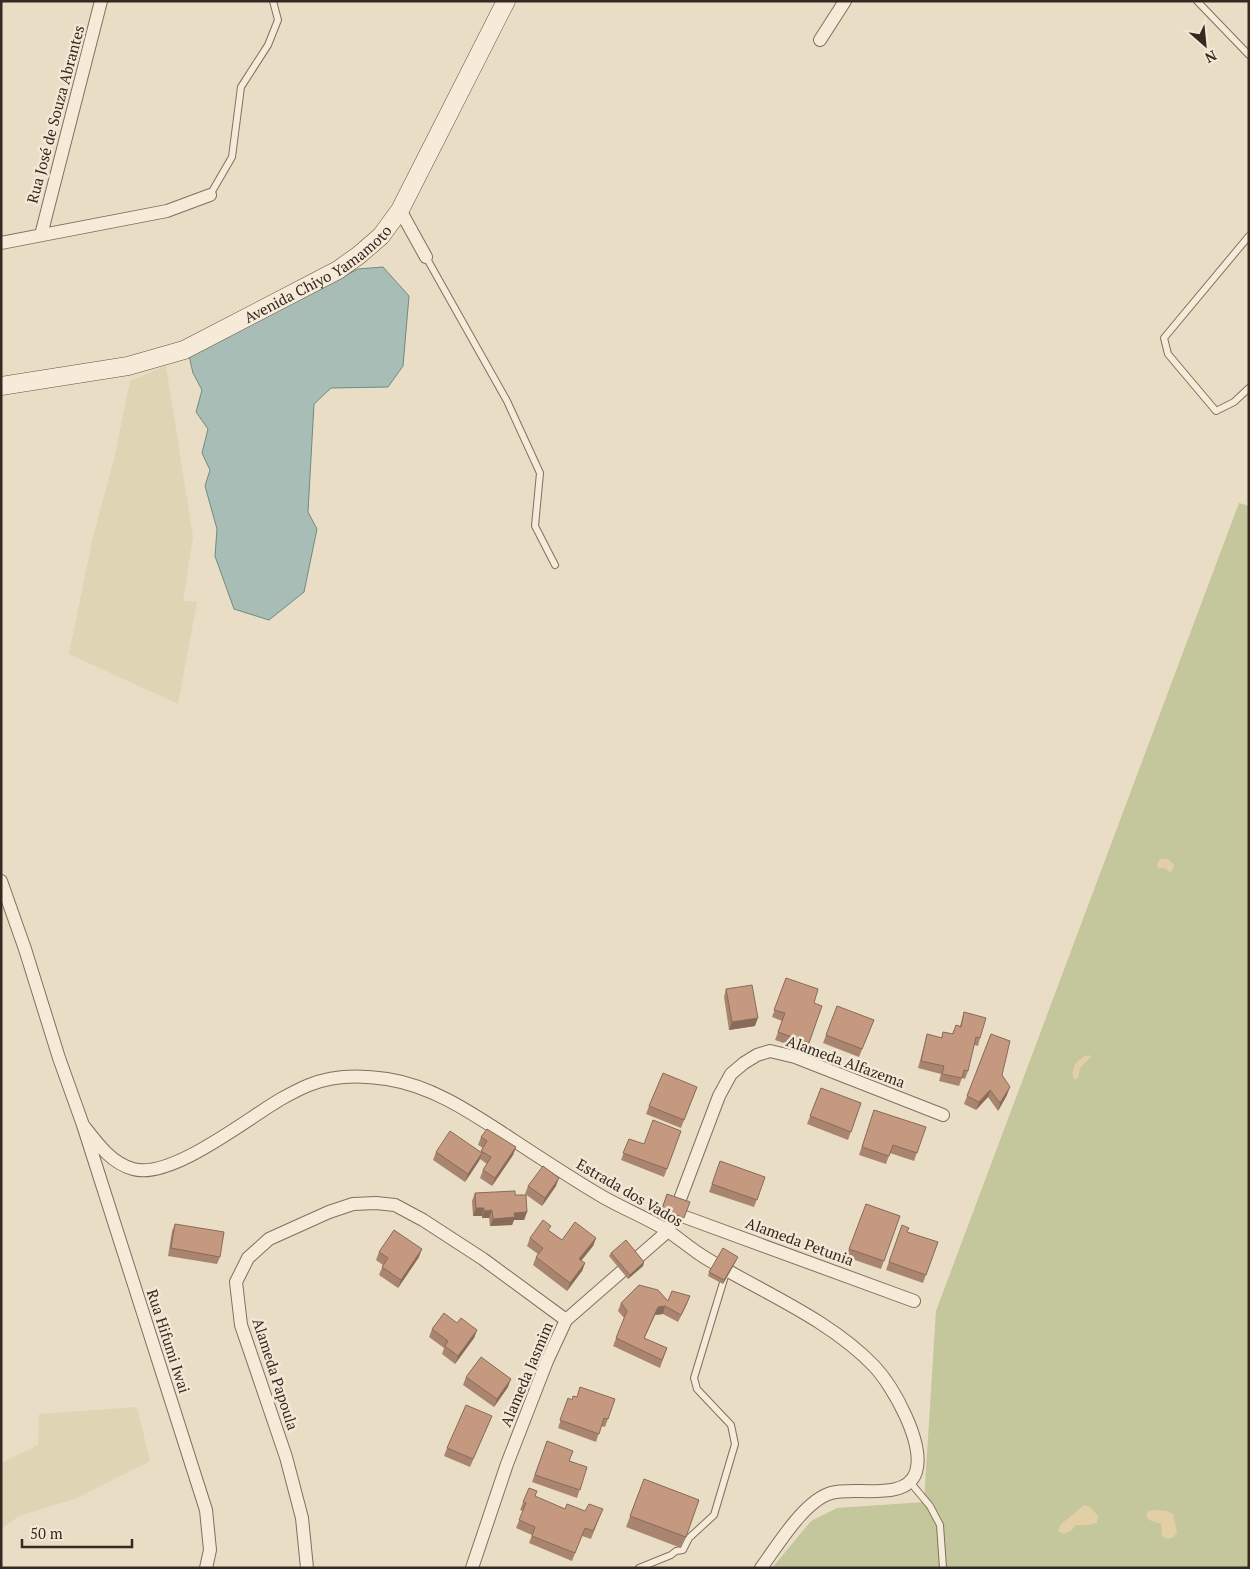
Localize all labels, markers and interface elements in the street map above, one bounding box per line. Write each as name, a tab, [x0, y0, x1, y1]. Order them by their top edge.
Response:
north arrow	[1180, 20, 1230, 70]
street label: Rua José de Souza Abrantes	[22, 23, 88, 205]
text: N	[1202, 46, 1220, 68]
street label: Avenida Chiyo Yamamoto	[240, 221, 396, 327]
street label: Alameda Alfazema	[784, 1030, 908, 1092]
street label: Estrada dos Vados	[573, 1153, 687, 1231]
street label: Alameda Petunia	[743, 1212, 857, 1270]
street label: Rua Hifumi Iwai	[143, 1287, 195, 1395]
street label: Alameda Papoula	[249, 1316, 304, 1433]
street label: Alameda Jasmim	[495, 1319, 557, 1429]
scale bar	[22, 1516, 132, 1548]
text: 50 m	[30, 1523, 63, 1543]

